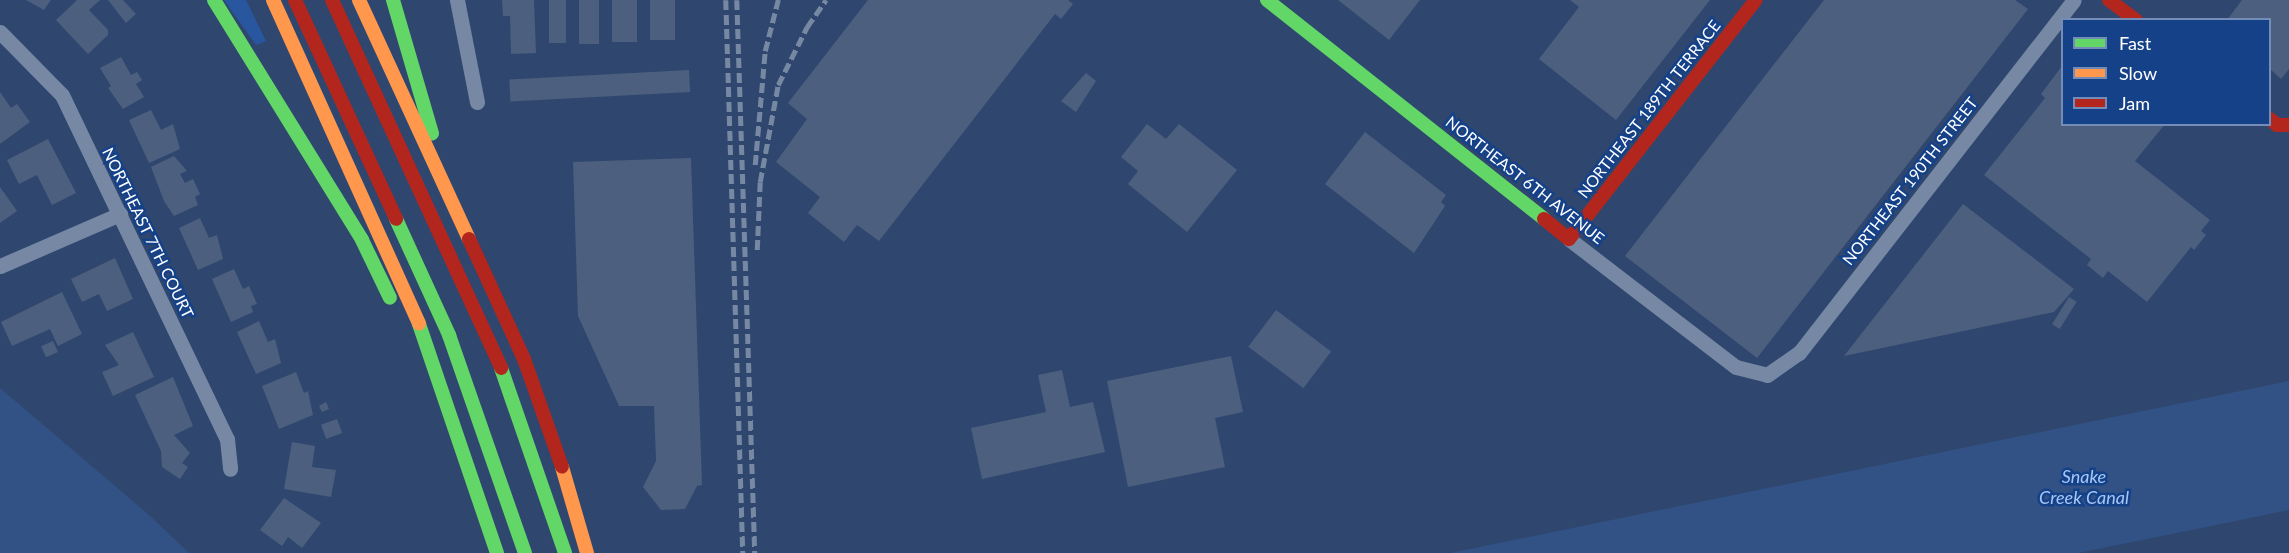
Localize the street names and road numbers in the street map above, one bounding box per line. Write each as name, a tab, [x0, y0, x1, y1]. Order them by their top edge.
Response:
street label: NORTHEAST 189TH TERRACE	[1573, 16, 1725, 202]
street label: NORTHEAST 190TH STREET	[1838, 93, 1982, 269]
street label: NORTHEAST 6TH AVENUE	[1441, 112, 1609, 248]
street label: NORTHEAST 7TH COURT	[98, 144, 198, 322]

